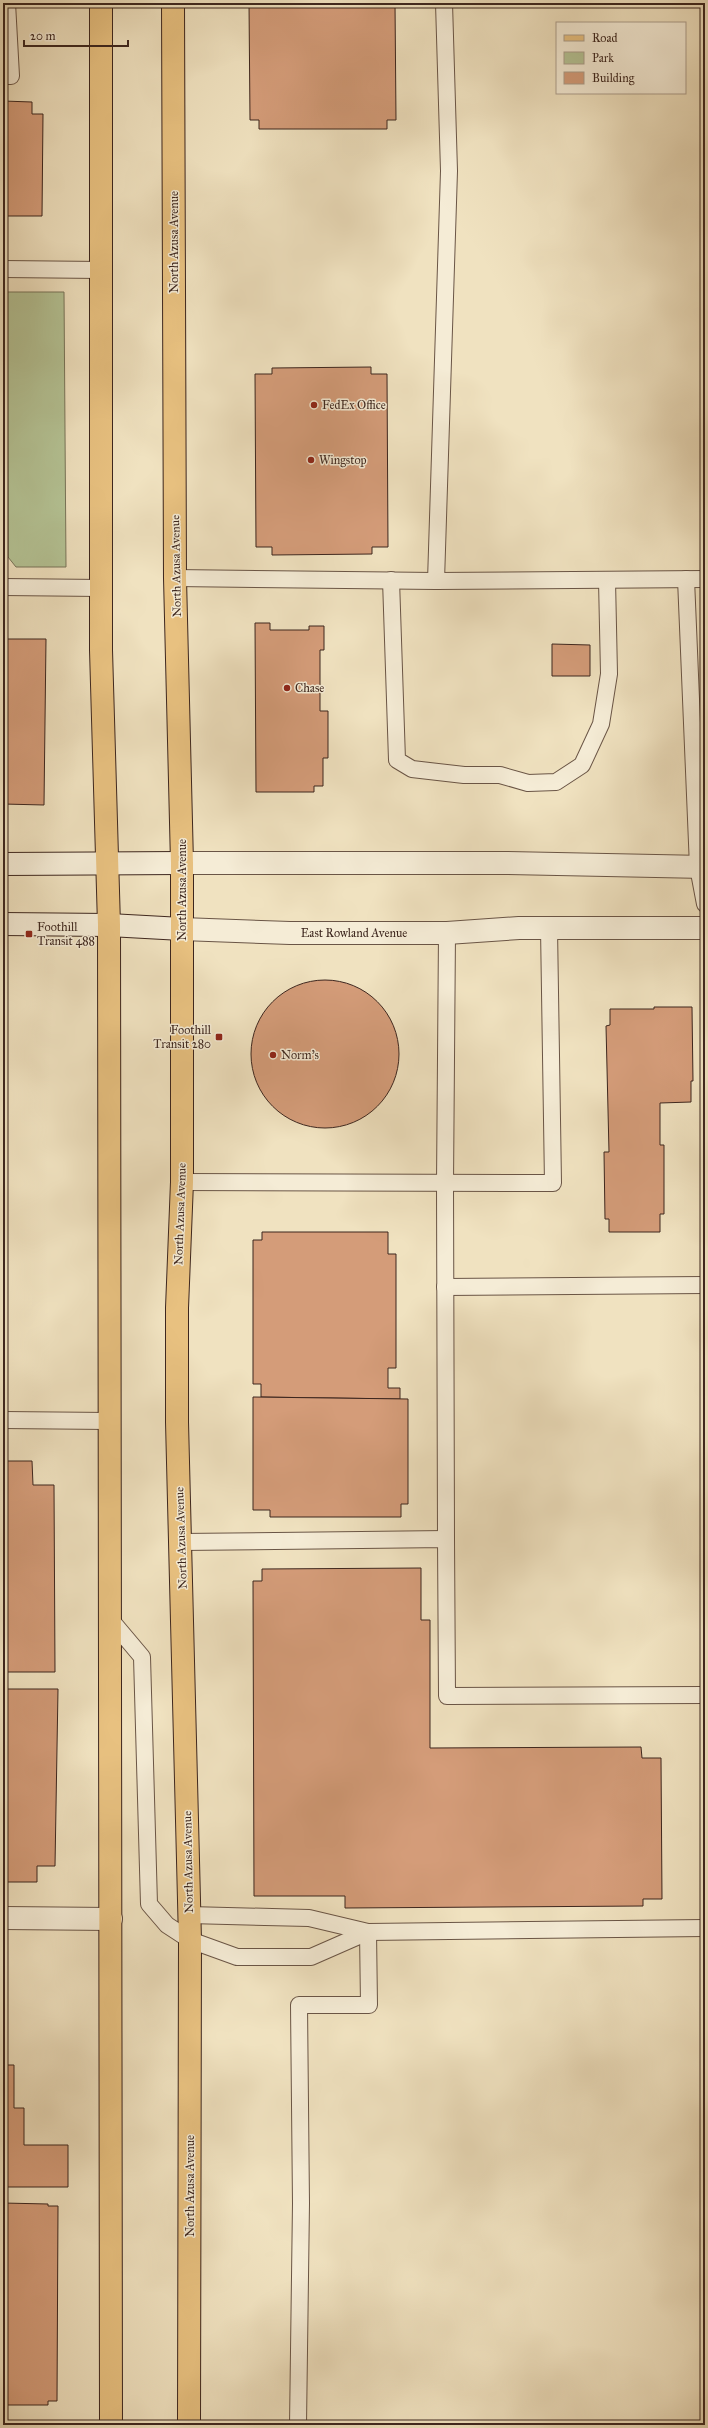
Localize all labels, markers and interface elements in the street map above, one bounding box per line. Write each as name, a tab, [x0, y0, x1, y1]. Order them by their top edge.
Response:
scale bar	[24, 22, 128, 48]
legend	[556, 22, 686, 94]
text: 20 m	[30, 29, 56, 43]
text: Road	[592, 31, 618, 45]
text: Park	[592, 51, 614, 65]
text: Building	[592, 71, 635, 86]
street label: North Azusa Avenue	[167, 191, 181, 293]
place label: FedEx Office	[322, 398, 386, 412]
marker: FedEx Office	[309, 400, 319, 410]
place label: Wingstop	[319, 453, 367, 468]
marker: Wingstop	[306, 455, 316, 465]
street label: North Azusa Avenue	[168, 515, 184, 617]
place label: Chase	[295, 681, 324, 695]
marker: Chase	[282, 683, 292, 693]
street label: North Azusa Avenue	[175, 839, 189, 941]
place label: Foothill Transit 488	[37, 920, 95, 948]
street label: East Rowland Avenue	[301, 926, 407, 940]
marker: Foothill Transit 488	[24, 929, 34, 939]
place label: Foothill Transit 280	[153, 1023, 212, 1051]
marker: Foothill Transit 280	[214, 1032, 224, 1042]
place label: Norm's	[281, 1048, 319, 1062]
marker: Norm's	[268, 1050, 278, 1060]
street label: North Azusa Avenue	[171, 1163, 189, 1265]
street label: North Azusa Avenue	[172, 1487, 190, 1589]
street label: North Azusa Avenue	[180, 1811, 196, 1913]
street label: North Azusa Avenue	[183, 2135, 197, 2237]

